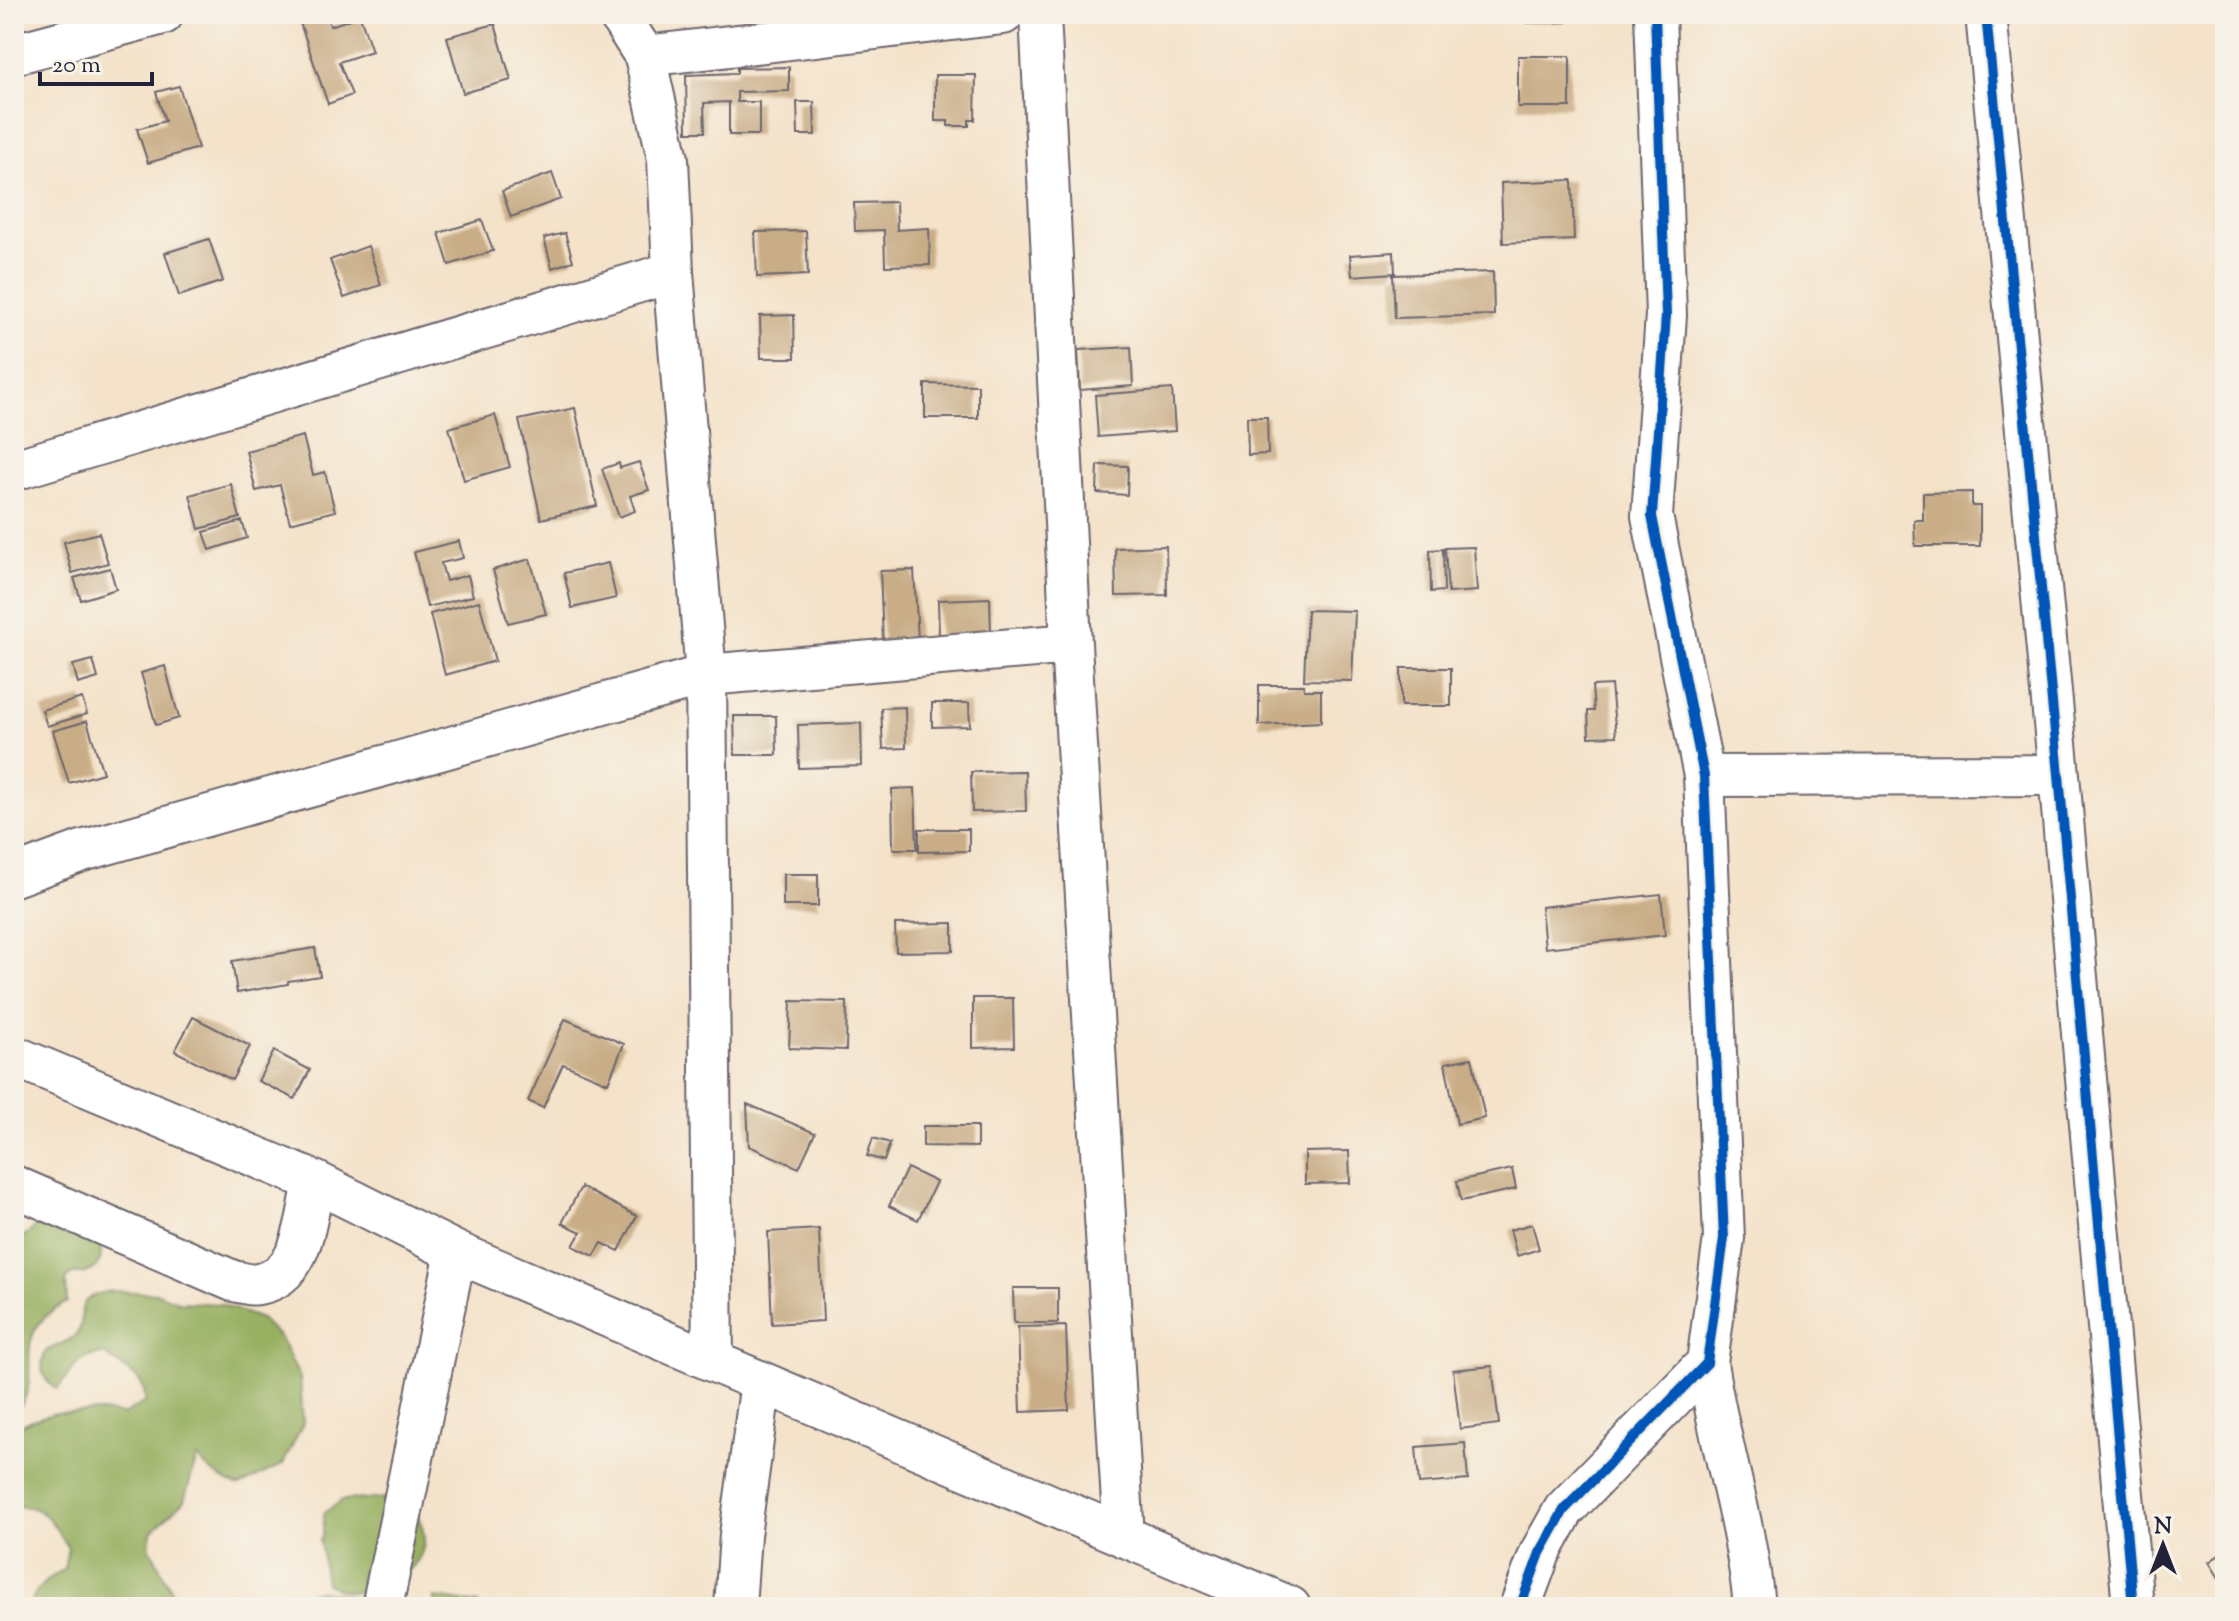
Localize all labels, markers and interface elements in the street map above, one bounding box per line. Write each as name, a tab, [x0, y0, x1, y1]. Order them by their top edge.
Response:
scale bar	[40, 36, 152, 86]
text: 20 m	[52, 49, 101, 83]
north arrow	[2123, 1505, 2203, 1585]
text: N	[2154, 1512, 2172, 1544]

